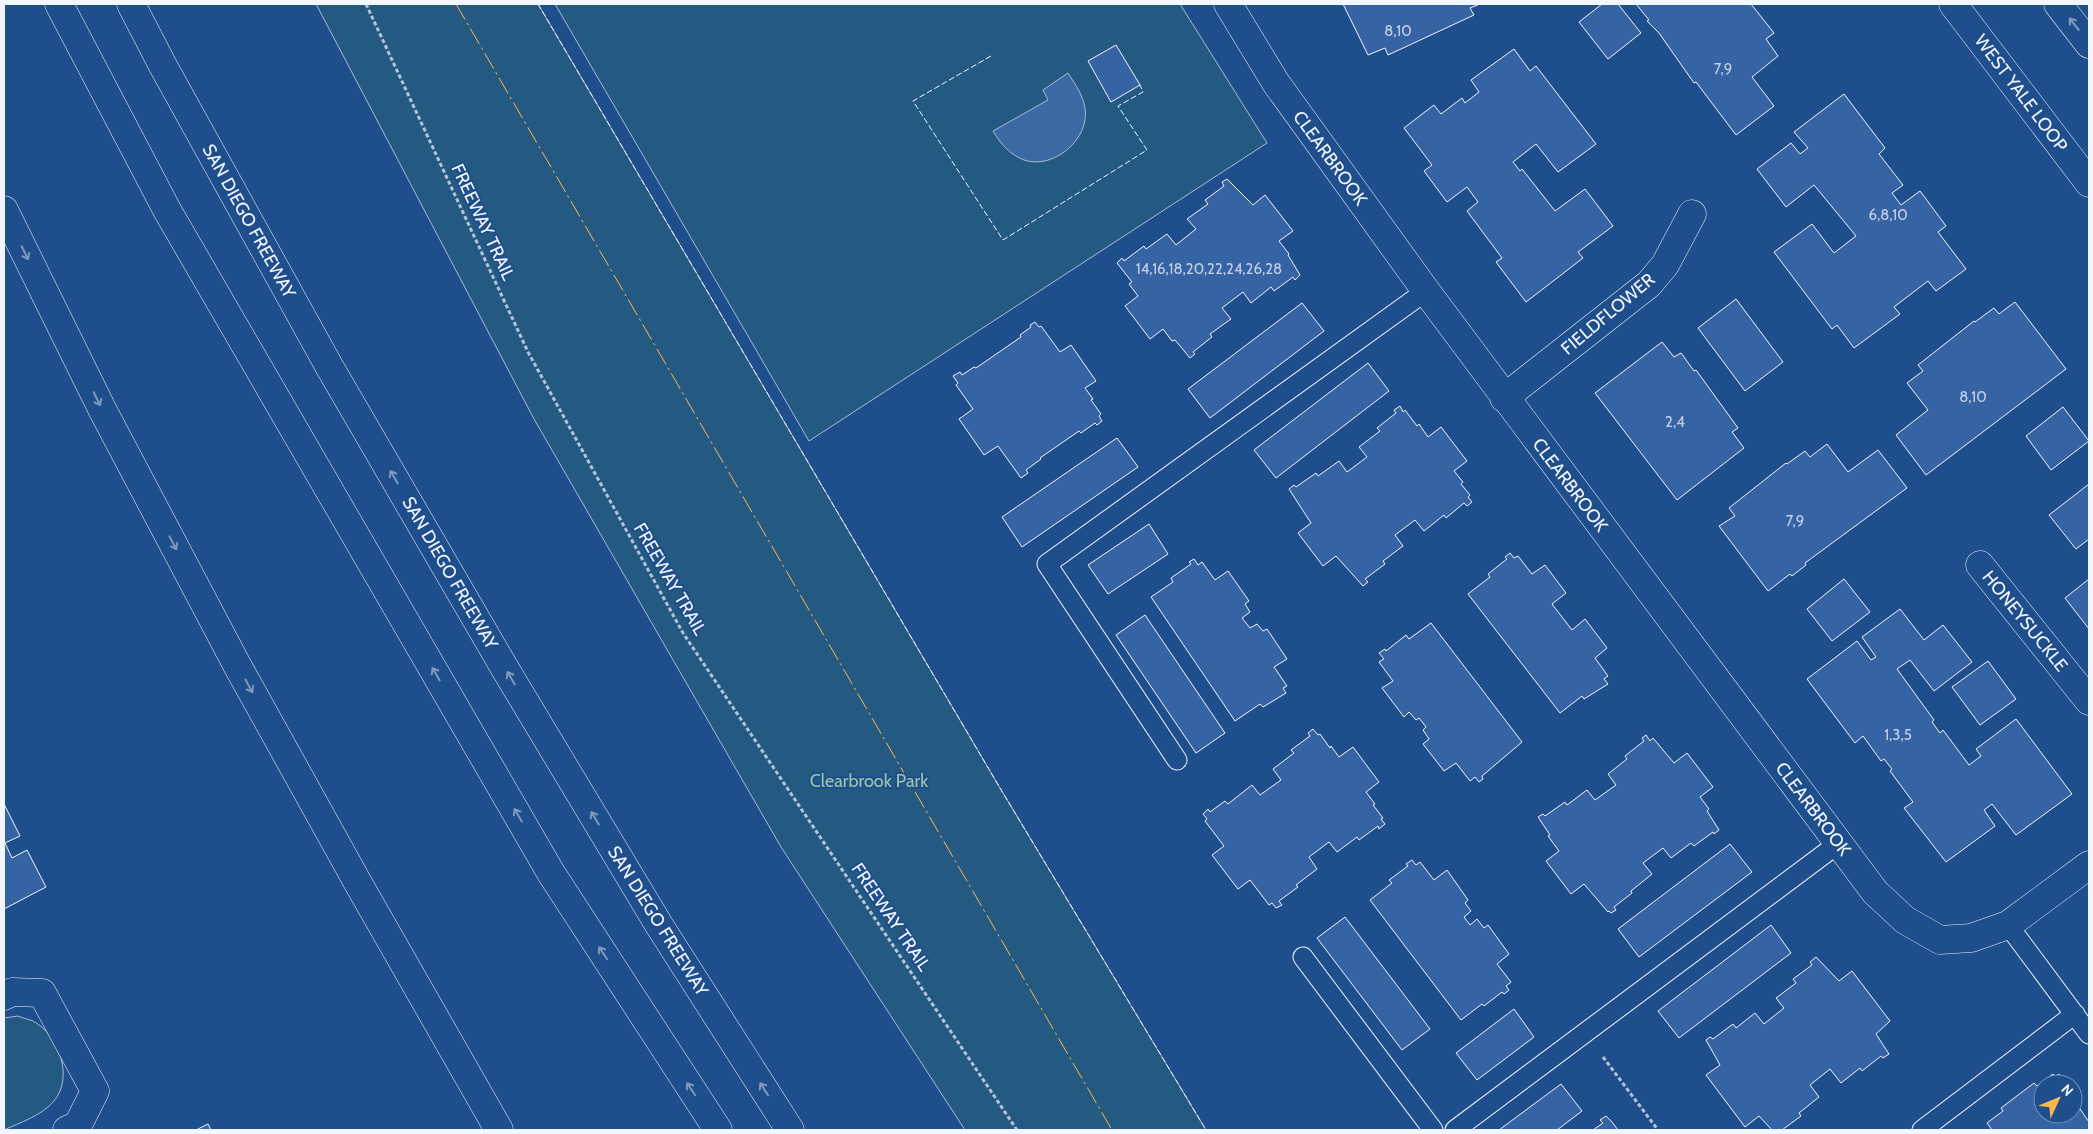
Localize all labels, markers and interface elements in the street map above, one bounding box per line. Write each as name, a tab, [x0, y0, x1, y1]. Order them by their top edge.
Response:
one-way arrow	[2068, 18, 2079, 31]
house number: 8,10	[1384, 22, 1412, 40]
street label: WEST YALE LOOP	[1970, 30, 2072, 156]
house number: 7,9	[1714, 60, 1732, 78]
street label: CLEARBROOK	[1288, 106, 1372, 210]
street label: SAN DIEGO FREEWAY	[198, 140, 301, 302]
street label: FREEWAY TRAIL	[446, 160, 520, 284]
house number: 6,8,10	[1868, 206, 1908, 224]
one-way arrow	[20, 246, 30, 261]
house number: 14,16,18,20,22,24,26,28	[1136, 260, 1282, 278]
street label: FIELDFLOWER	[1557, 268, 1659, 360]
house number: 8,10	[1959, 388, 1987, 406]
one-way arrow	[93, 391, 102, 406]
house number: 2,4	[1665, 413, 1685, 431]
street label: CLEARBROOK	[1528, 434, 1613, 537]
one-way arrow	[388, 471, 398, 485]
street label: SAN DIEGO FREEWAY	[397, 493, 503, 654]
house number: 7,9	[1786, 512, 1804, 530]
street label: FREEWAY TRAIL	[629, 519, 711, 639]
one-way arrow	[168, 535, 178, 550]
street label: HONEYSUCKLE	[1978, 566, 2072, 676]
one-way arrow	[431, 667, 441, 682]
one-way arrow	[505, 672, 515, 686]
one-way arrow	[244, 679, 254, 694]
house number: 1,3,5	[1884, 726, 1912, 744]
street label: CLEARBROOK	[1771, 758, 1856, 861]
park label: Clearbrook Park	[810, 770, 929, 792]
one-way arrow	[512, 808, 522, 822]
one-way arrow	[589, 811, 599, 825]
street label: SAN DIEGO FREEWAY	[603, 842, 713, 1001]
street label: FREEWAY TRAIL	[847, 859, 935, 975]
one-way arrow	[598, 946, 608, 960]
north arrow	[2033, 1074, 2083, 1124]
text: N	[2057, 1080, 2077, 1100]
one-way arrow	[686, 1083, 696, 1097]
one-way arrow	[758, 1083, 768, 1097]

